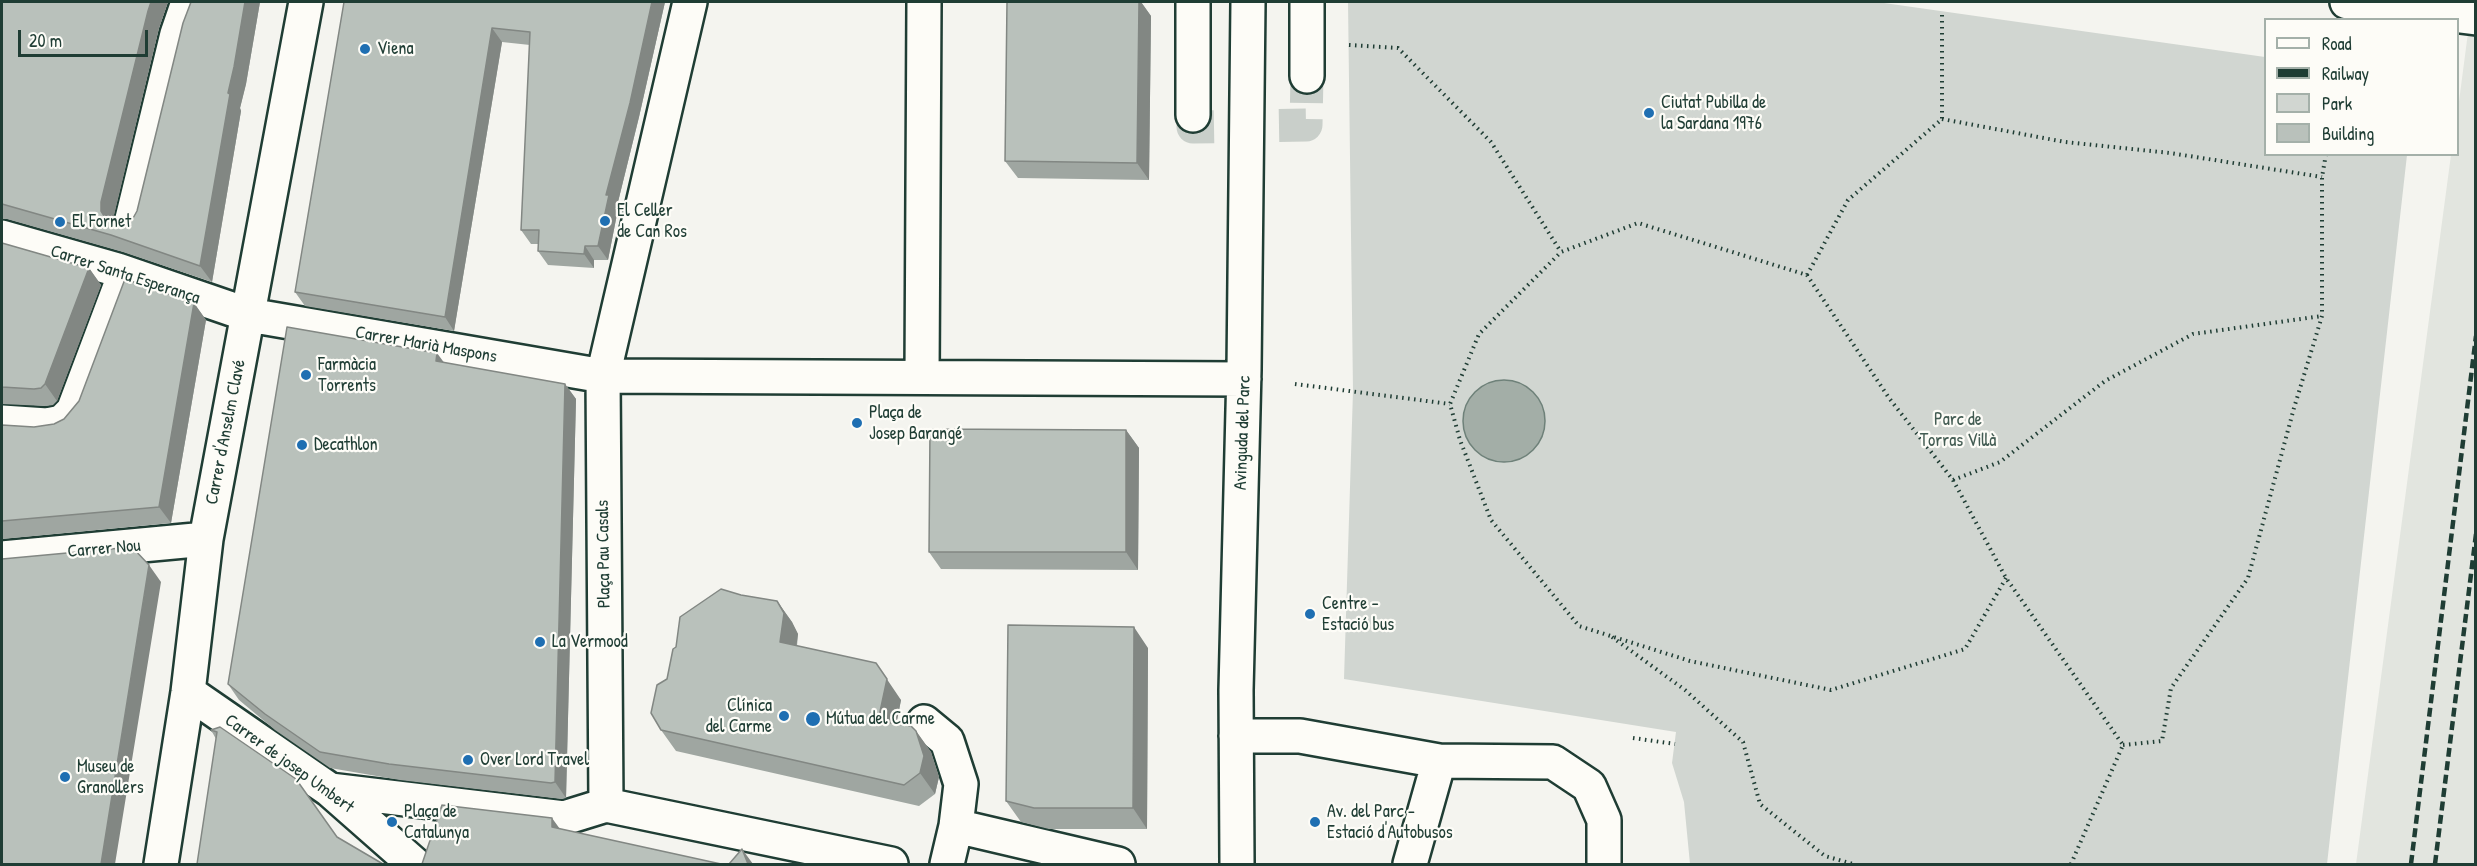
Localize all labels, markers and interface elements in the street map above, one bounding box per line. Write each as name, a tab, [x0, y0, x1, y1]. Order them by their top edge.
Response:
scale bar	[21, 18, 152, 56]
legend	[2264, 18, 2459, 156]
text: 20 m	[29, 28, 62, 53]
text: Road	[2322, 31, 2352, 56]
place label: Viena	[377, 38, 414, 60]
marker: Viena	[358, 42, 372, 56]
text: Railway	[2322, 61, 2369, 86]
text: Park	[2322, 91, 2352, 116]
place label: Ciutat Pubilla de la Sardana 1976	[1661, 92, 1766, 134]
marker: Ciutat Pubilla de la Sardana 1976	[1642, 106, 1656, 120]
text: Building	[2322, 121, 2374, 146]
place label: El Celler de Can Ros	[617, 200, 687, 242]
place label: El Fornet	[72, 211, 131, 233]
marker: El Celler de Can Ros	[598, 214, 612, 228]
marker: El Fornet	[53, 215, 67, 229]
street label: Carrer Santa Esperança	[48, 241, 202, 309]
street label: Carrer Marià Maspons	[353, 322, 499, 368]
place label: Farmàcia Torrents	[318, 354, 376, 397]
street label: Carrer d'Anselm Clavé	[201, 358, 251, 506]
marker: Farmàcia Torrents	[299, 368, 313, 382]
street label: Avinguda del Parc	[1230, 375, 1256, 491]
place label: Plaça de Josep Barangé	[869, 402, 962, 444]
park label: Parc de Torras Villà	[1920, 409, 1996, 452]
marker: Plaça de Josep Barangé	[850, 416, 864, 430]
place label: Decathlon	[314, 434, 378, 456]
marker: Decathlon	[295, 438, 309, 452]
street label: Plaça Pau Casals	[592, 500, 616, 608]
street label: Carrer Nou	[67, 535, 141, 563]
place label: Centre - Estació bus	[1322, 593, 1394, 636]
marker: Centre - Estació bus	[1303, 607, 1317, 621]
place label: La Vermood	[552, 631, 628, 653]
marker: La Vermood	[533, 635, 547, 649]
place label: Clínica del Carme	[706, 695, 772, 738]
place label: Mútua del Carme	[826, 708, 935, 730]
marker: Clínica del Carme	[777, 709, 791, 723]
street label: Carrer de josep Umbert	[220, 710, 358, 818]
marker: Mútua del Carme	[804, 710, 822, 728]
place label: Over Lord Travel	[480, 749, 589, 771]
marker: Over Lord Travel	[461, 753, 475, 767]
place label: Museu de Granollers	[77, 756, 144, 798]
marker: Museu de Granollers	[58, 770, 72, 784]
place label: Plaça de Catalunya	[404, 801, 469, 844]
place label: Av. del Parc - Estació d'Autobusos	[1327, 801, 1453, 844]
marker: Plaça de Catalunya	[385, 815, 399, 829]
marker: Av. del Parc - Estació d'Autobusos	[1308, 815, 1322, 829]

